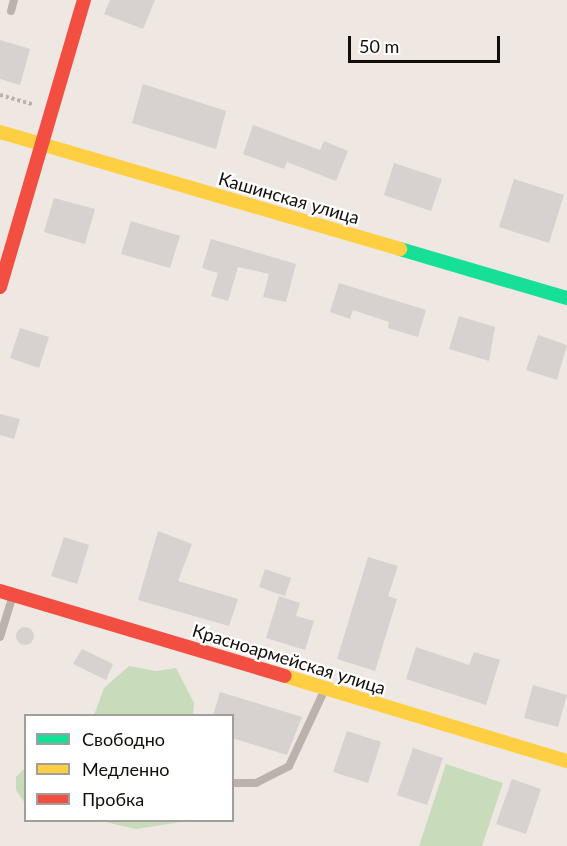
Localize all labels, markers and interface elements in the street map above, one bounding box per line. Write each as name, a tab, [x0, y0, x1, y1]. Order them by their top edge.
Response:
scale bar	[351, 24, 502, 62]
text: 50 m	[359, 35, 399, 57]
street label: Кашинская улица	[216, 168, 362, 228]
street label: Красноармейская улица	[190, 619, 388, 699]
legend	[24, 714, 234, 822]
text: Свободно	[82, 728, 165, 750]
text: Медленно	[82, 758, 170, 780]
text: Пробка	[82, 788, 144, 810]

